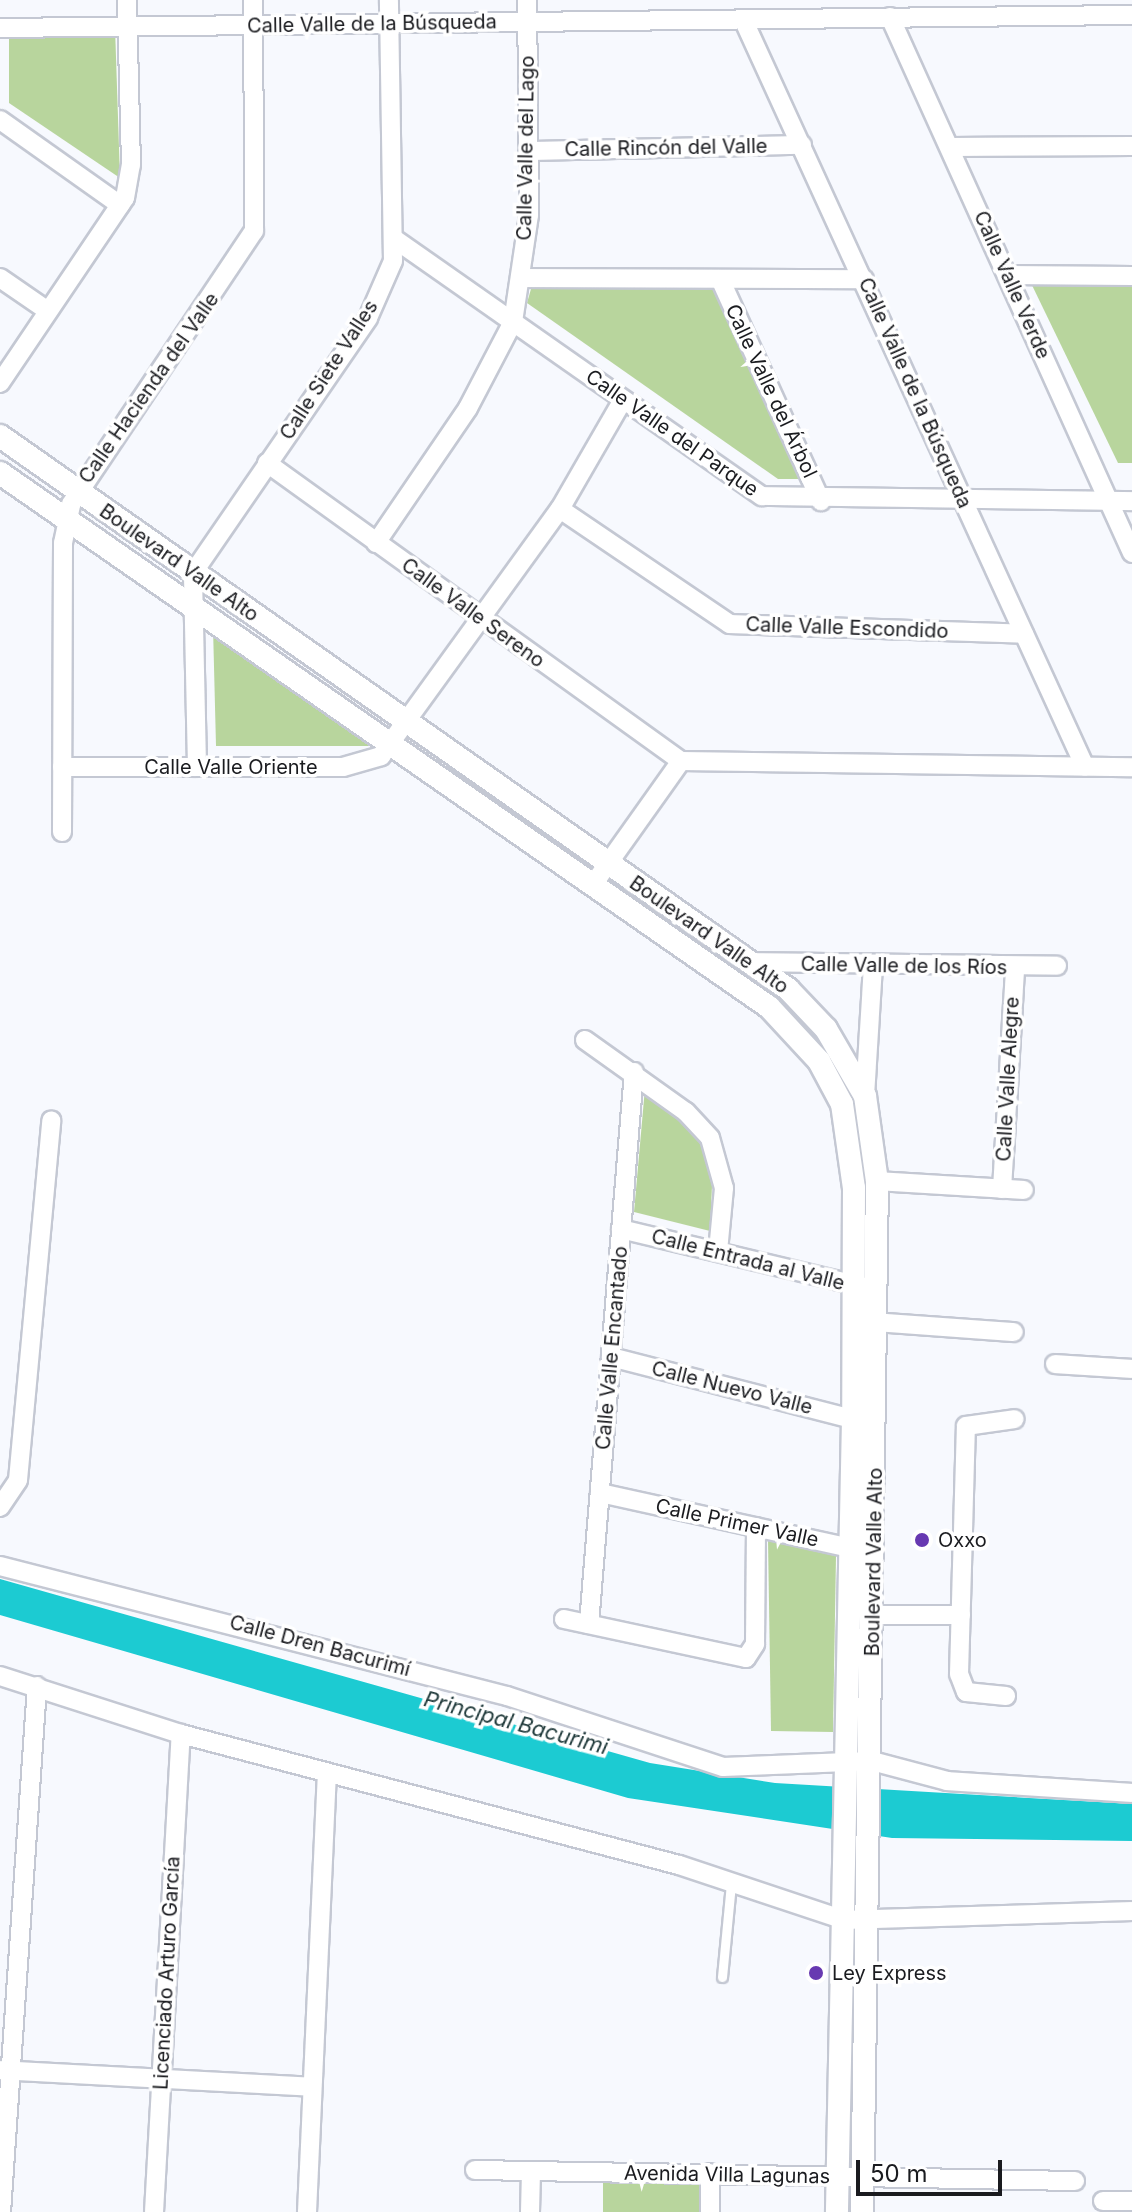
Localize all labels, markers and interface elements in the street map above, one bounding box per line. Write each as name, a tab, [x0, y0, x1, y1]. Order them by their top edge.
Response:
street label: Calle Valle de la Búsqueda	[247, 10, 497, 38]
street label: Calle Valle del Lago	[512, 55, 540, 241]
street label: Calle Rincón del Valle	[564, 134, 768, 162]
street label: Calle Valle Verde	[969, 207, 1055, 363]
street label: Calle Valle de la Búsqueda	[853, 274, 977, 512]
street label: Calle Hacienda del Valle	[74, 288, 224, 488]
street label: Calle Siete Valles	[275, 296, 383, 444]
street label: Calle Valle del Árbol	[720, 300, 822, 482]
street label: Calle Valle del Parque	[581, 364, 763, 502]
street label: Boulevard Valle Alto	[95, 499, 263, 627]
street label: Calle Valle Sereno	[397, 553, 549, 673]
street label: Calle Valle Escondido	[745, 612, 949, 644]
street label: Calle Valle Oriente	[144, 755, 318, 779]
street label: Boulevard Valle Alto	[625, 871, 793, 999]
street label: Calle Valle de los Ríos	[801, 952, 1007, 980]
street label: Calle Valle Alegre	[992, 996, 1024, 1162]
street label: Calle Entrada al Valle	[649, 1224, 847, 1296]
street label: Calle Valle Encantado	[591, 1245, 633, 1451]
street label: Calle Nuevo Valle	[649, 1356, 815, 1420]
street label: Boulevard Valle Alto	[860, 1467, 888, 1657]
street label: Calle Primer Valle	[653, 1494, 821, 1552]
place label: Oxxo	[938, 1528, 987, 1552]
marker: Oxxo	[913, 1531, 931, 1549]
street label: Calle Dren Bacurimí	[227, 1610, 413, 1682]
water label: Principal Bacurimi	[421, 1686, 611, 1760]
street label: Licenciado Arturo García	[149, 1855, 185, 2091]
place label: Ley Express	[832, 1961, 947, 1985]
marker: Ley Express	[807, 1964, 825, 1982]
scale bar	[860, 2144, 1006, 2194]
text: 50 m	[870, 2159, 928, 2188]
street label: Avenida Villa Lagunas	[624, 2161, 830, 2189]

